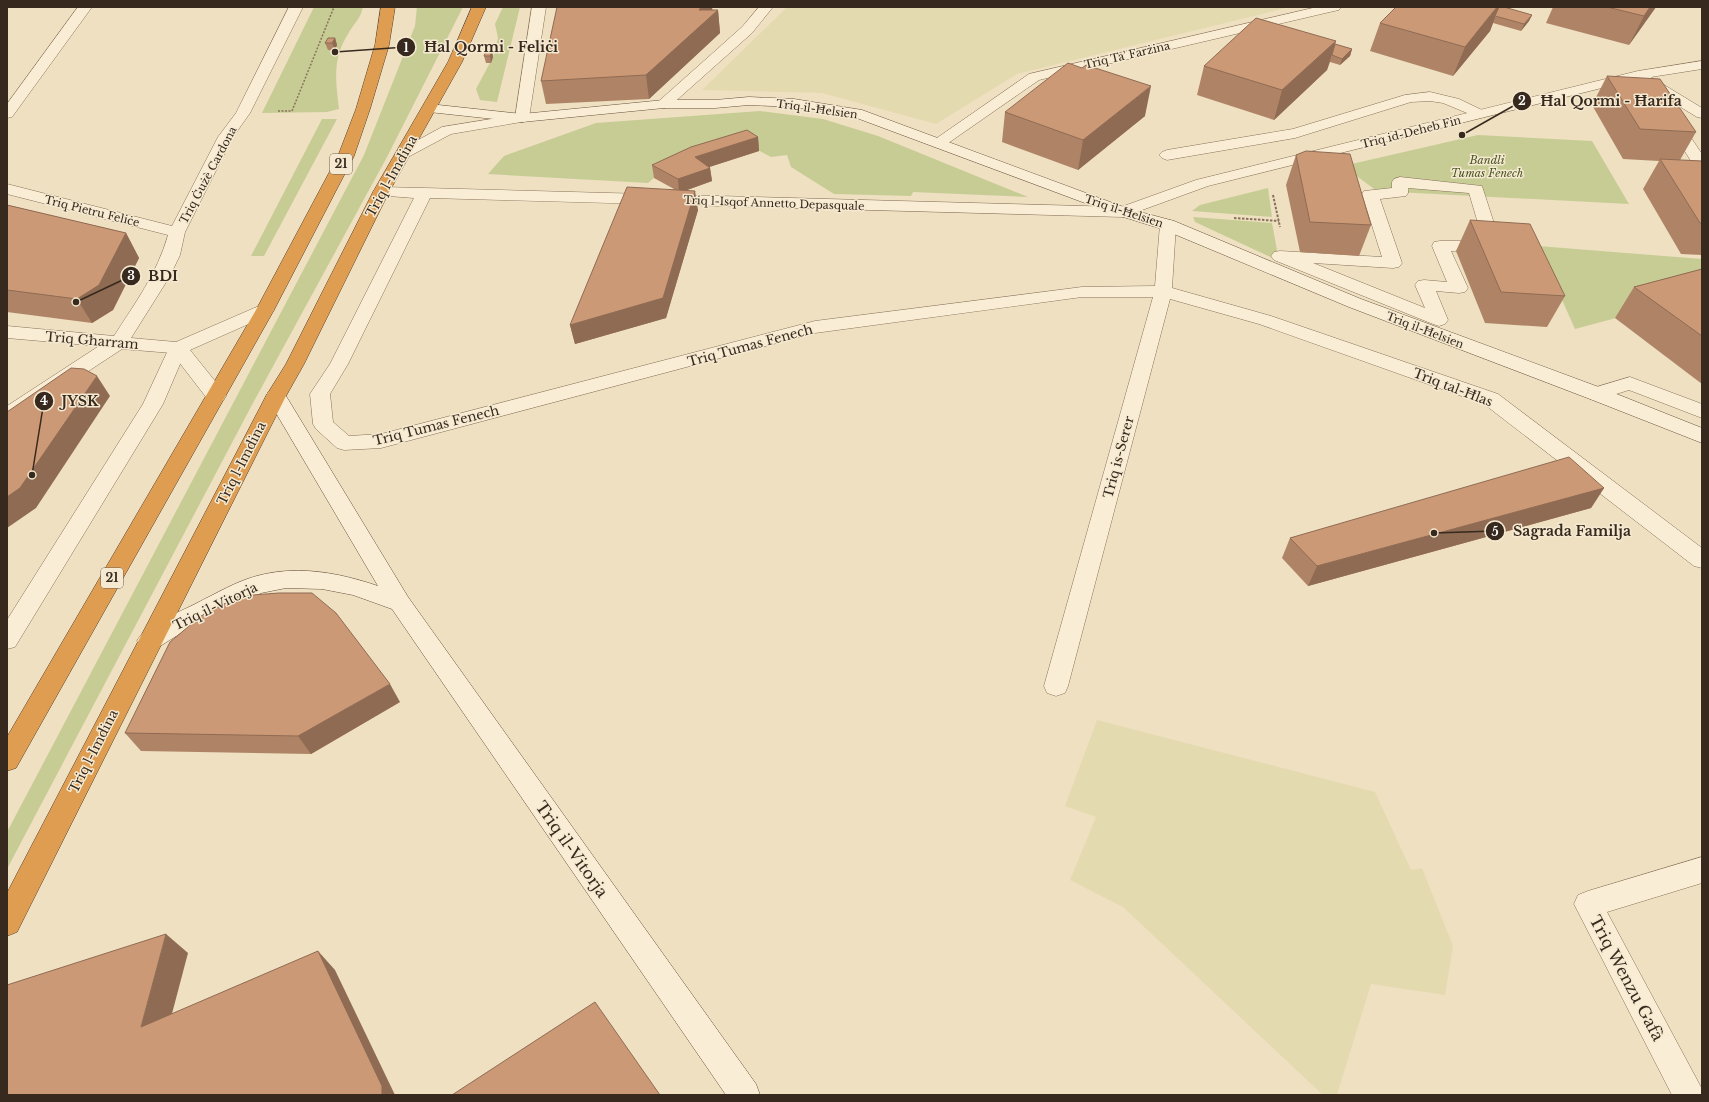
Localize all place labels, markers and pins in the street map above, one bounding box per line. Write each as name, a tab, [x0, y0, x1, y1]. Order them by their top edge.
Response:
callout: Ħal Qormi - Feliċi	[396, 34, 566, 60]
callout: Ħal Qormi - Ħarifa	[1512, 88, 1689, 114]
callout: BDI	[121, 263, 186, 289]
callout: JYSK	[34, 388, 107, 414]
callout: Sagrada Familja	[1485, 518, 1639, 544]

